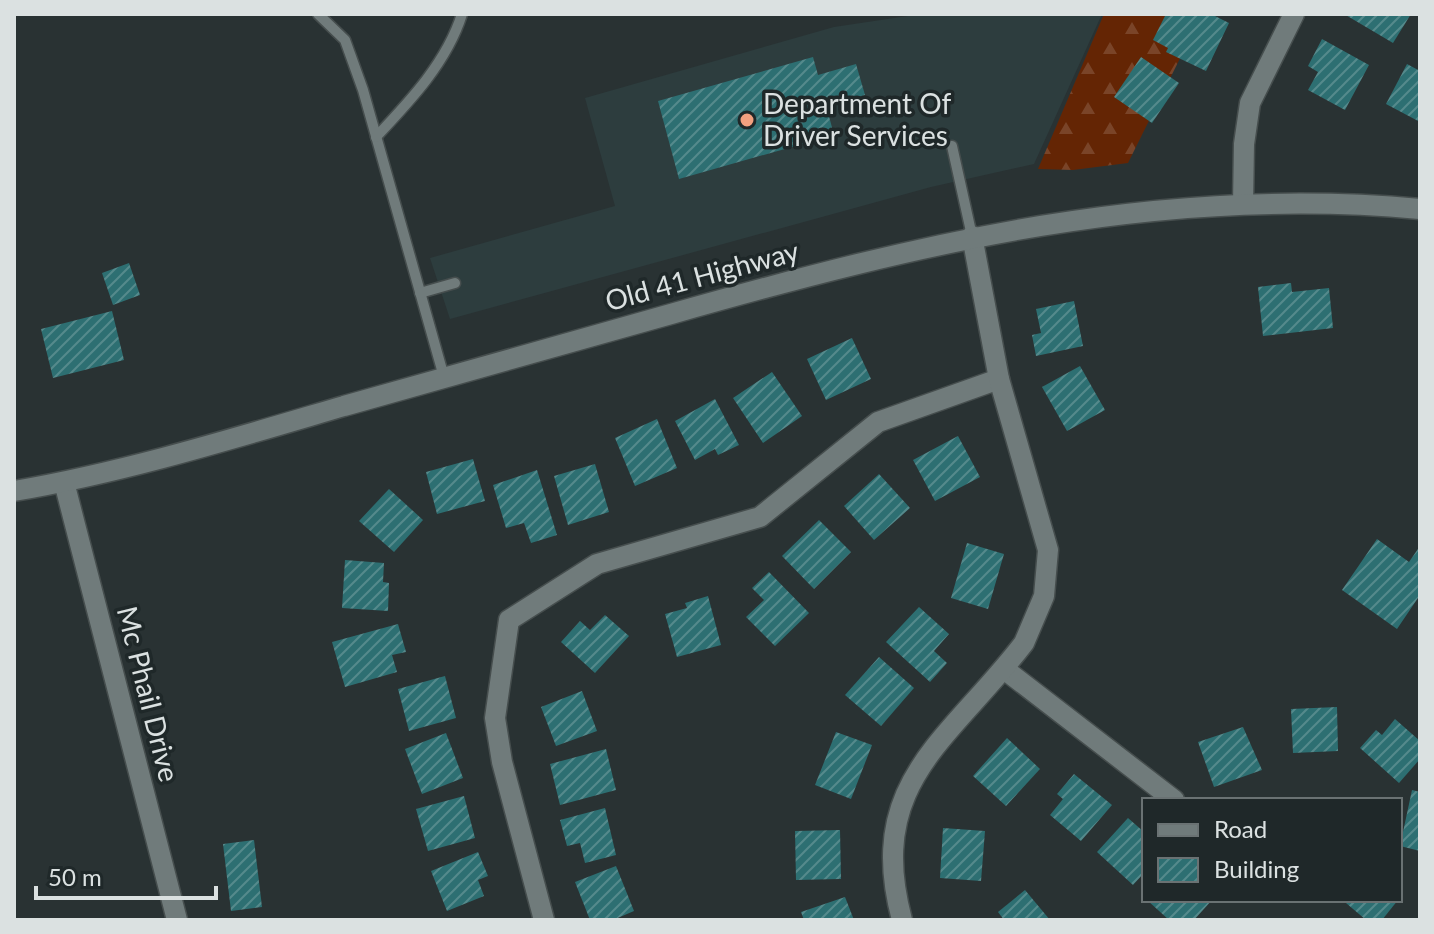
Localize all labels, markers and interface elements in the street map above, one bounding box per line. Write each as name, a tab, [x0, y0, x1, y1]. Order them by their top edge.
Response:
place label: Department Of Driver Services	[763, 86, 951, 152]
marker: Department Of Driver Services	[738, 111, 756, 129]
street label: Old 41 Highway	[601, 233, 803, 317]
street label: Mc Phail Drive	[111, 603, 187, 785]
legend	[1142, 798, 1402, 902]
text: Road	[1214, 814, 1267, 843]
scale bar	[36, 850, 216, 900]
text: Building	[1214, 854, 1299, 883]
text: 50 m	[48, 862, 102, 891]

